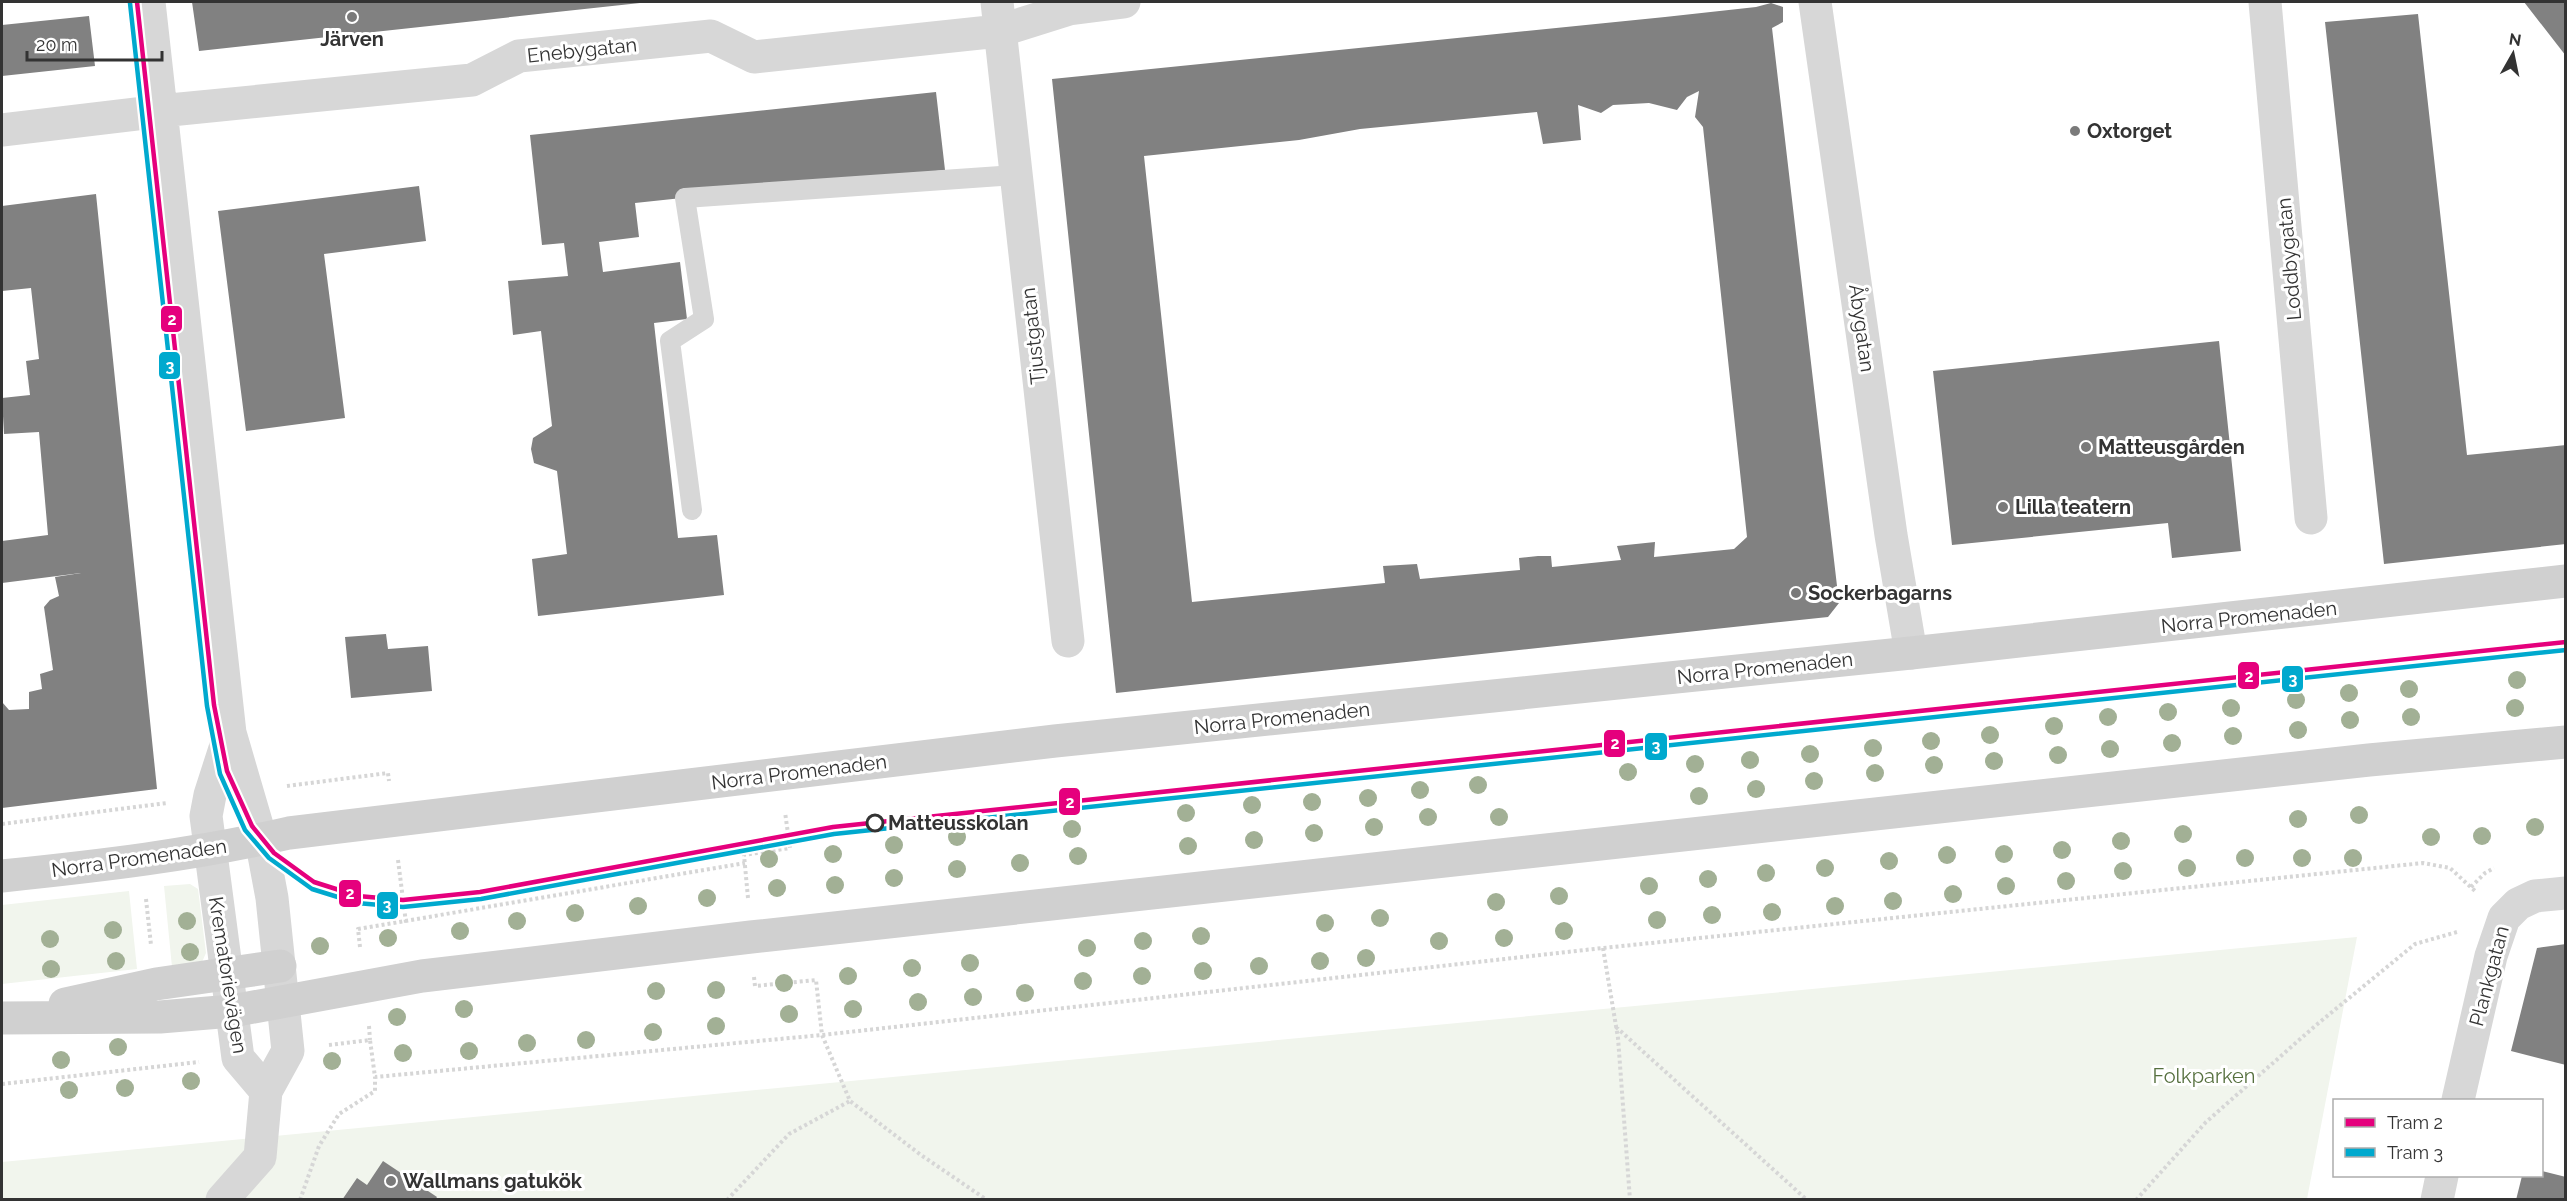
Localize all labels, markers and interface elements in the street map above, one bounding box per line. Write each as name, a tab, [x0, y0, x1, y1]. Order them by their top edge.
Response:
marker: Järven	[345, 10, 359, 24]
scale bar	[27, 24, 162, 62]
north arrow	[2483, 24, 2543, 84]
place label: Järven	[320, 27, 384, 51]
text: N	[2508, 29, 2523, 50]
street label: Enebygatan	[526, 32, 638, 68]
text: 20 m	[36, 34, 78, 55]
place label: Oxtorget	[2087, 119, 2172, 143]
marker: Oxtorget	[2068, 124, 2082, 138]
street label: Loddbygatan	[2272, 197, 2306, 321]
street label: Åbygatan	[1844, 282, 1881, 373]
street label: Tjustgatan	[1016, 286, 1050, 386]
line badge: 2	[160, 305, 183, 333]
text: 2	[167, 310, 177, 329]
line badge: 3	[158, 351, 181, 380]
text: 3	[166, 357, 175, 376]
place label: Matteusgården	[2098, 435, 2245, 459]
marker: Matteusgården	[2079, 440, 2093, 454]
place label: Lilla teatern	[2015, 495, 2131, 519]
marker: Lilla teatern	[1996, 500, 2010, 514]
place label: Sockerbagarns	[1808, 581, 1952, 605]
marker: Sockerbagarns	[1789, 586, 1803, 600]
street label: Norra Promenaden	[2160, 596, 2338, 638]
street label: Norra Promenaden	[1676, 647, 1854, 689]
line badge: 2	[2237, 661, 2260, 690]
line badge: 3	[2281, 665, 2304, 693]
text: 2	[2244, 667, 2254, 686]
text: 3	[2289, 670, 2298, 689]
street label: Norra Promenaden	[1193, 697, 1371, 739]
line badge: 2	[1603, 729, 1626, 758]
line badge: 3	[1644, 732, 1668, 761]
text: 2	[1610, 734, 1620, 753]
text: 3	[1652, 737, 1661, 756]
street label: Norra Promenaden	[710, 749, 888, 795]
line badge: 2	[1058, 787, 1081, 816]
text: 2	[1065, 793, 1075, 812]
place label: Matteusskolan	[888, 811, 1029, 835]
marker: Matteusskolan	[866, 814, 884, 832]
street label: Norra Promenaden	[50, 834, 228, 882]
line badge: 2	[338, 879, 362, 908]
text: 2	[345, 884, 355, 903]
line badge: 3	[376, 891, 399, 920]
street label: Krematorievägen	[204, 895, 252, 1055]
text: 3	[383, 896, 392, 915]
street label: Plankgatan	[2464, 923, 2514, 1029]
park label: Folkparken	[2153, 1064, 2255, 1088]
legend	[2333, 1099, 2543, 1177]
text: Tram 2	[2387, 1112, 2443, 1133]
text: Tram 3	[2387, 1142, 2443, 1163]
place label: Wallmans gatukök	[403, 1169, 583, 1193]
marker: Wallmans gatukök	[384, 1174, 398, 1188]

